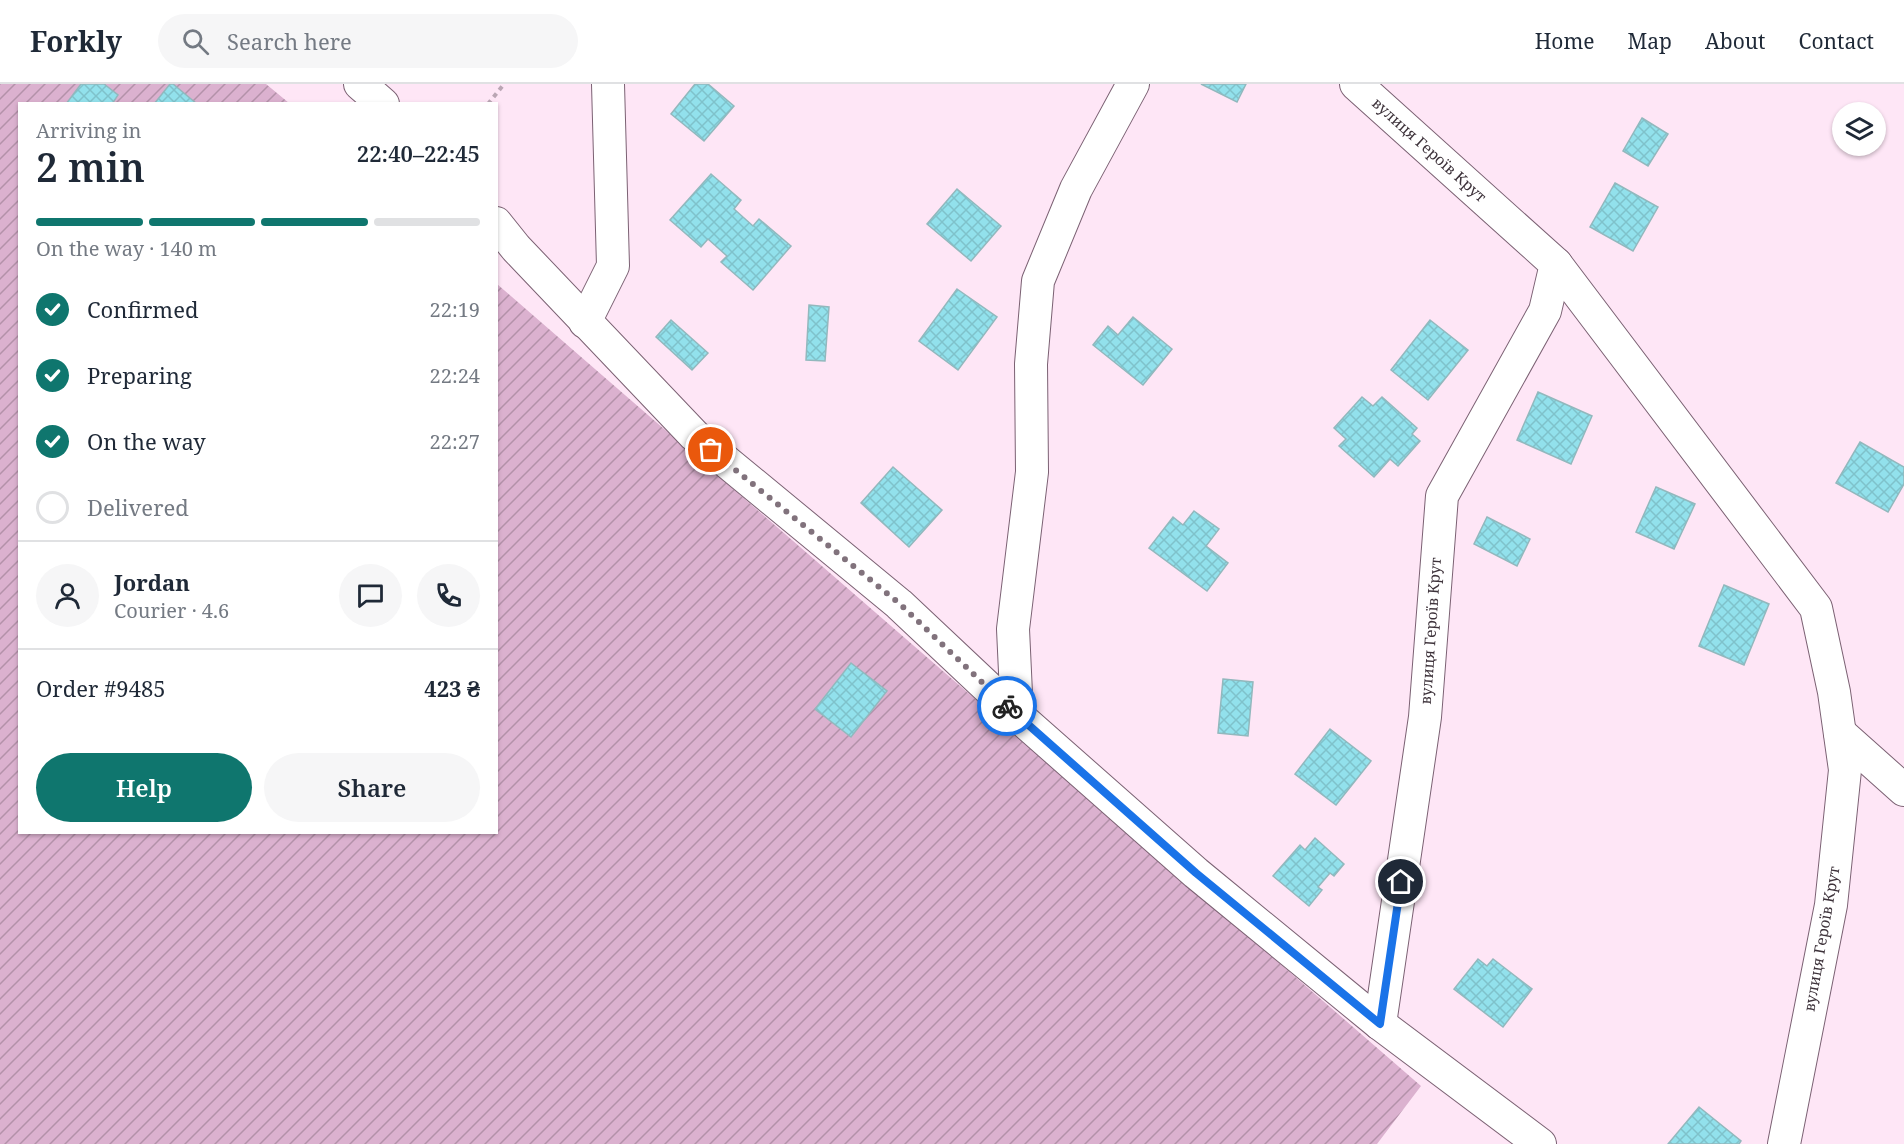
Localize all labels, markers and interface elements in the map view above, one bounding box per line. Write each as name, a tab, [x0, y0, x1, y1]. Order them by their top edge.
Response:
search box	[158, 14, 578, 68]
text: Forkly	[30, 22, 122, 60]
icon: search	[179, 25, 212, 58]
text: Search here	[227, 26, 352, 56]
text: Home	[1535, 27, 1595, 55]
text: Map	[1628, 27, 1672, 55]
text: About	[1705, 27, 1766, 55]
text: Contact	[1799, 27, 1874, 55]
street label: вулиця Героїв Крут	[1368, 93, 1491, 206]
map controls	[1832, 102, 1886, 156]
button: layers	[1832, 102, 1886, 156]
text: Arriving in	[36, 117, 141, 144]
text: 22:40–22:45	[357, 138, 480, 168]
text: 2 min	[36, 140, 145, 193]
text: On the way · 140 m	[36, 235, 217, 262]
icon: check	[36, 293, 69, 326]
text: Confirmed	[87, 294, 198, 324]
text: 22:19	[430, 296, 480, 323]
icon: check	[36, 359, 69, 392]
text: Preparing	[87, 360, 192, 390]
text: 22:24	[430, 362, 480, 389]
pin	[685, 424, 736, 475]
icon: check	[36, 425, 69, 458]
text: On the way	[87, 426, 206, 456]
text: 22:27	[430, 428, 480, 455]
icon: bag	[694, 433, 727, 466]
text: Delivered	[87, 492, 189, 522]
street label: вулиця Героїв Крут	[1415, 557, 1445, 705]
button: person	[36, 564, 99, 627]
button: chat	[339, 564, 402, 627]
button: phone	[417, 564, 480, 627]
text: Jordan	[114, 567, 190, 597]
text: Courier · 4.6	[114, 597, 229, 624]
text: Order #9485	[36, 673, 166, 703]
text: 423 ₴	[424, 673, 480, 703]
courier	[977, 676, 1037, 736]
icon: bike	[991, 690, 1024, 723]
button: Help	[36, 753, 252, 822]
button: Share	[264, 753, 480, 822]
pin	[1375, 856, 1426, 907]
icon: home	[1384, 865, 1417, 898]
street label: вулиця Героїв Крут	[1798, 865, 1844, 1013]

